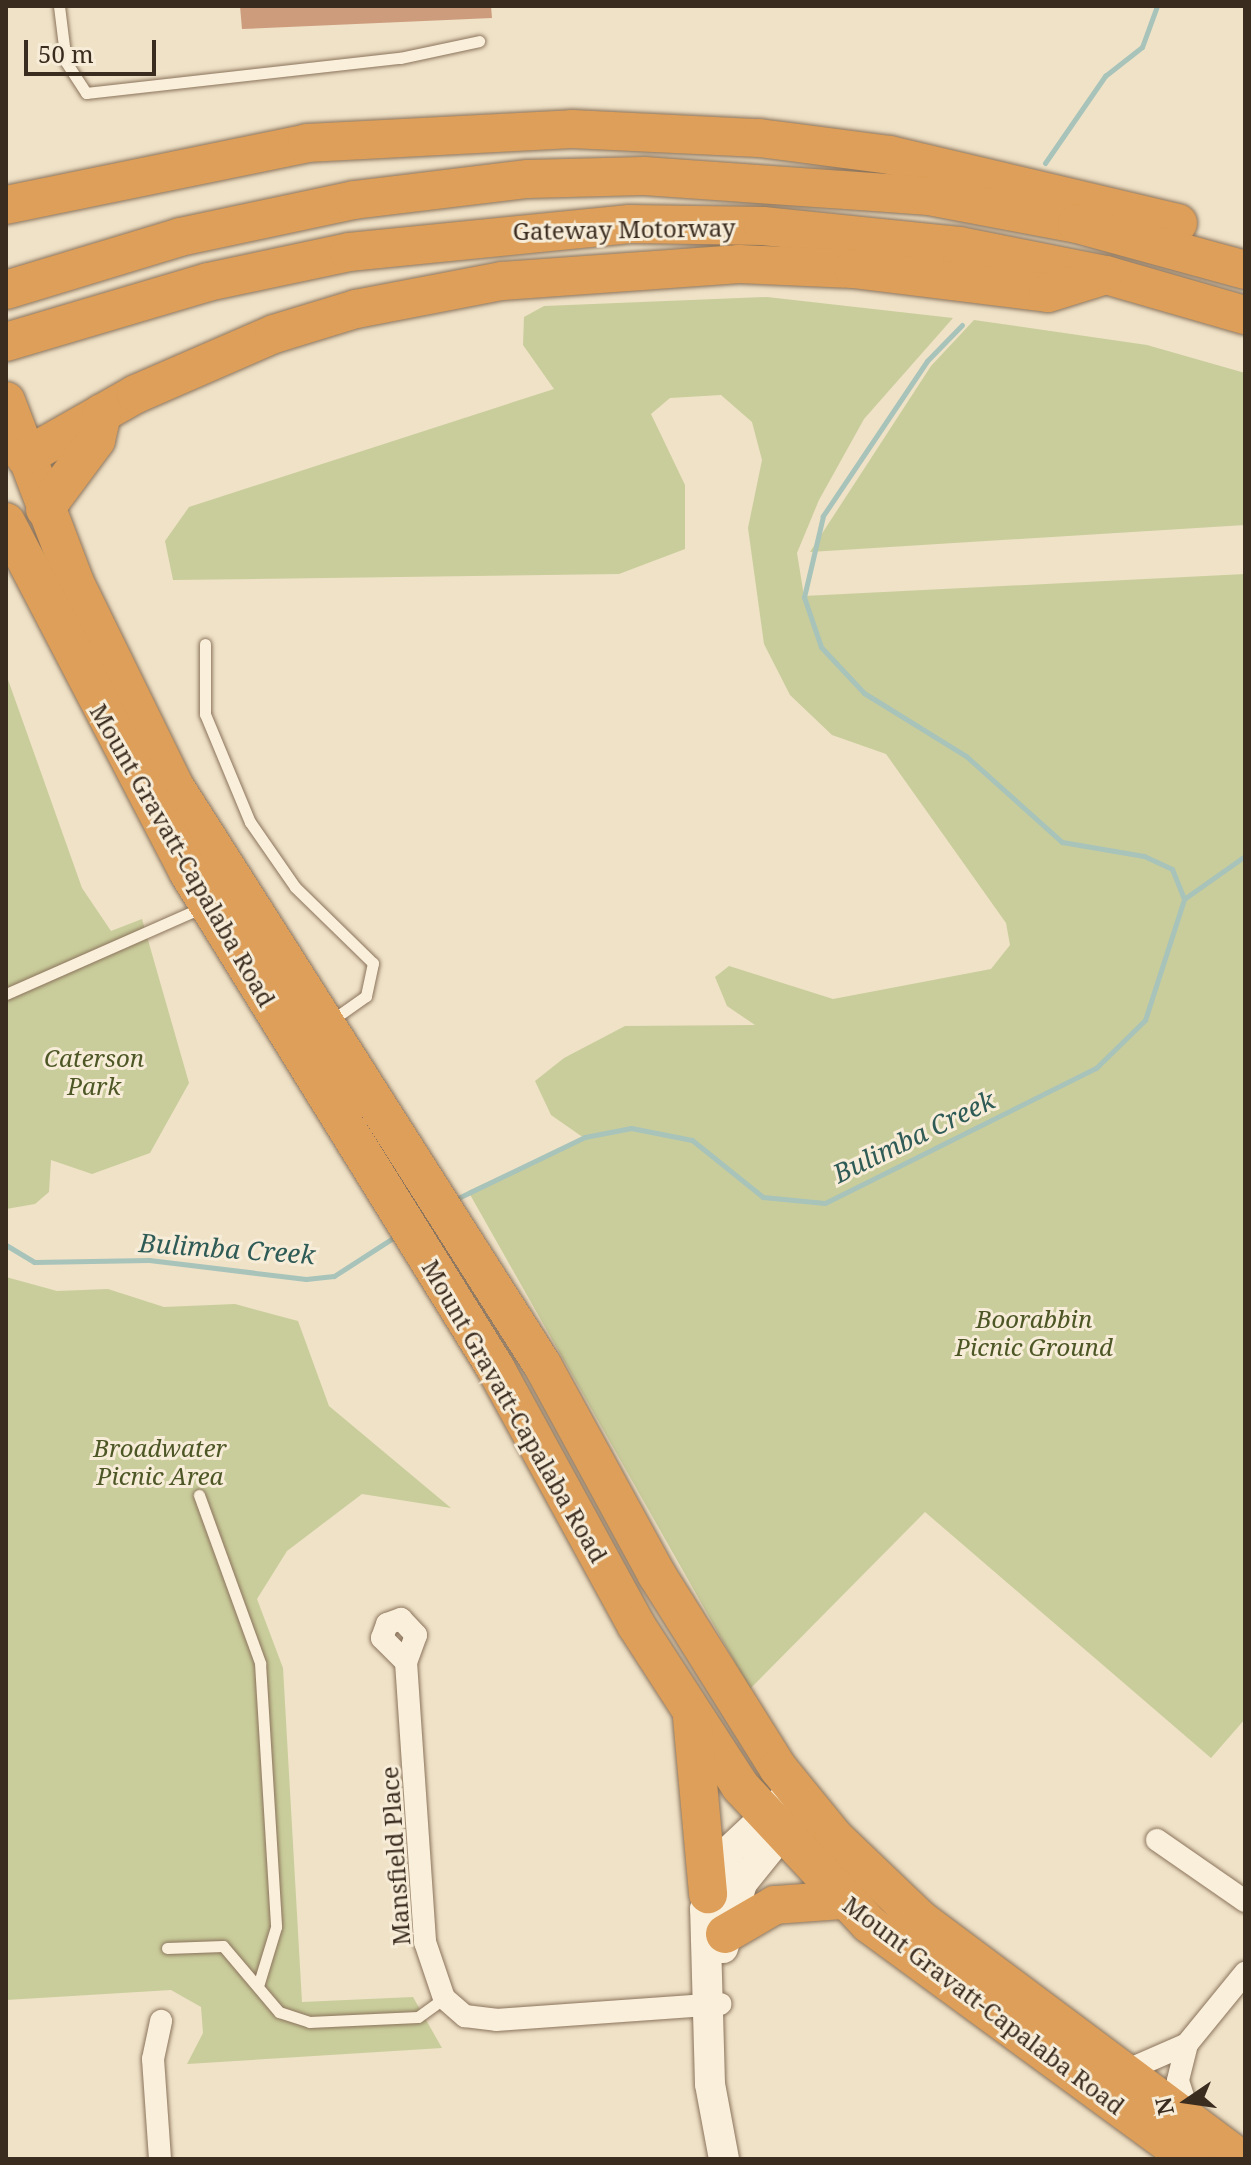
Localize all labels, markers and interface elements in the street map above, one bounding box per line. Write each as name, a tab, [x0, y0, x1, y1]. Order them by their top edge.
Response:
scale bar	[28, 24, 160, 74]
text: 50 m	[38, 37, 94, 70]
street label: Gateway Motorway	[512, 213, 736, 245]
street label: Mount Gravatt-Capalaba Road	[84, 699, 282, 1011]
park label: Caterson Park	[44, 1044, 144, 1100]
water label: Bulimba Creek	[828, 1084, 1000, 1190]
water label: Bulimba Creek	[138, 1227, 316, 1271]
street label: Mount Gravatt-Capalaba Road	[416, 1255, 614, 1567]
park label: Boorabbin Picnic Ground	[955, 1305, 1113, 1361]
park label: Broadwater Picnic Area	[93, 1434, 227, 1490]
street label: Mansfield Place	[374, 1765, 416, 1947]
street label: Mount Gravatt-Capalaba Road	[838, 1890, 1130, 2120]
north arrow	[1147, 2061, 1227, 2141]
text: N	[1147, 2095, 1180, 2118]

